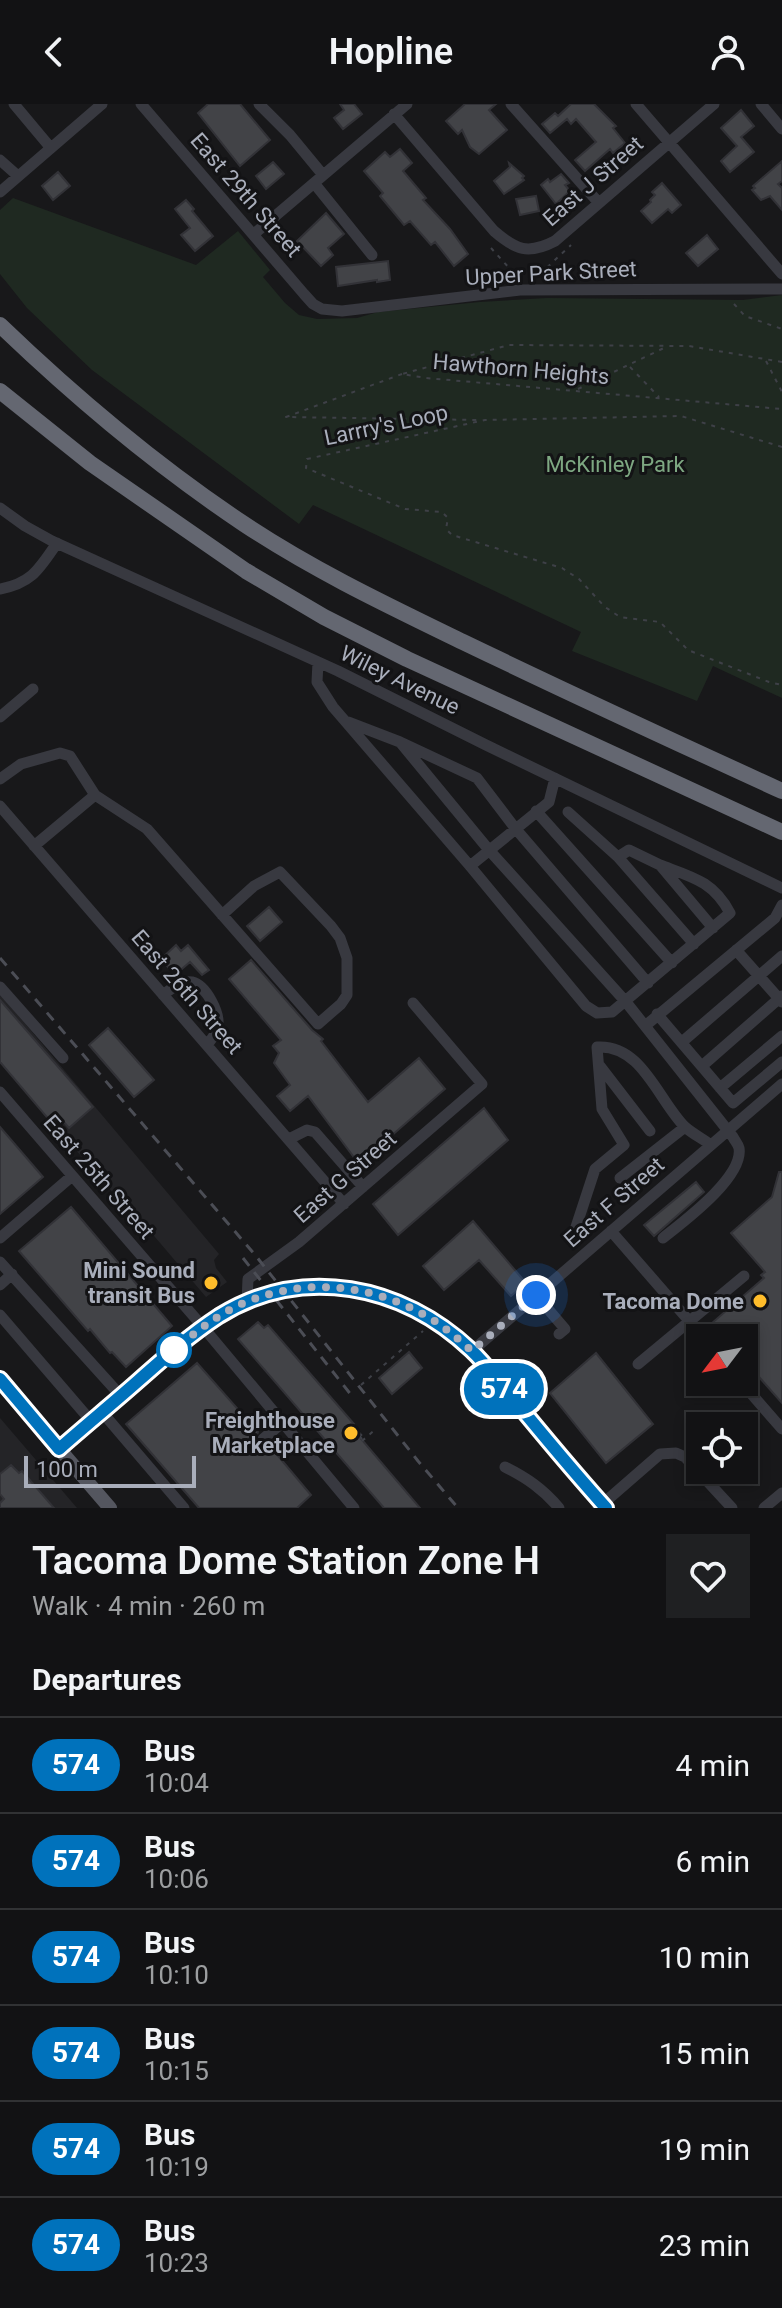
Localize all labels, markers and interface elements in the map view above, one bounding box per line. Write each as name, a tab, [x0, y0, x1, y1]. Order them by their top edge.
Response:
icon: back	[32, 30, 76, 74]
icon: person	[706, 30, 750, 74]
text: Hopline	[329, 31, 453, 73]
street label: East 29th Street	[185, 128, 307, 262]
street label: East J Street	[538, 131, 648, 231]
street label: Upper Park Street	[465, 256, 637, 290]
street label: Hawthorn Heights	[432, 349, 610, 389]
street label: Larrry's Loop	[322, 400, 450, 450]
park label: McKinley Park	[545, 452, 685, 477]
street label: Wiley Avenue	[336, 640, 464, 720]
street label: East 26th Street	[126, 925, 248, 1059]
street label: East 25th Street	[38, 1110, 160, 1244]
street label: East G Street	[289, 1126, 401, 1228]
street label: East F Street	[559, 1152, 669, 1252]
place label: Mini Sound transit Bus	[83, 1258, 195, 1308]
marker: Mini Sound transit Bus	[202, 1274, 220, 1292]
your location	[516, 1275, 556, 1315]
place label: Tacoma Dome	[602, 1289, 744, 1314]
marker: Tacoma Dome	[751, 1292, 769, 1310]
north arrow	[686, 1324, 758, 1396]
map controls	[686, 1324, 758, 1484]
unlabelled marker	[157, 1333, 191, 1367]
line badge: 574	[458, 1363, 550, 1415]
text: 574	[480, 1372, 528, 1405]
place label: Freighthouse Marketplace	[205, 1408, 335, 1458]
button: locate	[686, 1412, 758, 1484]
marker: Freighthouse Marketplace	[342, 1424, 360, 1442]
scale bar	[24, 1452, 196, 1488]
text: 100 m	[36, 1457, 98, 1482]
button: heart	[666, 1534, 750, 1618]
text: Tacoma Dome Station Zone H	[32, 1539, 540, 1583]
text: Walk · 4 min · 260 m	[32, 1591, 265, 1621]
text: Departures	[32, 1662, 182, 1697]
text: Bus	[144, 1733, 195, 1768]
text: 574	[52, 1748, 100, 1781]
text: 4 min	[676, 1748, 750, 1783]
text: 10:04	[144, 1768, 209, 1798]
text: Bus	[144, 1829, 195, 1864]
text: 574	[52, 1844, 100, 1877]
text: 6 min	[676, 1844, 750, 1879]
text: 10:06	[144, 1864, 209, 1894]
text: Bus	[144, 1925, 195, 1960]
text: 574	[52, 1940, 100, 1973]
text: 10 min	[659, 1940, 750, 1975]
text: 10:10	[144, 1960, 209, 1990]
text: Bus	[144, 2021, 195, 2056]
text: 574	[52, 2036, 100, 2069]
text: 15 min	[659, 2036, 750, 2071]
text: 10:15	[144, 2056, 209, 2086]
text: Bus	[144, 2117, 195, 2152]
text: 574	[52, 2132, 100, 2165]
text: 19 min	[659, 2132, 750, 2167]
text: 10:19	[144, 2152, 209, 2182]
text: Bus	[144, 2213, 195, 2248]
text: 574	[52, 2228, 100, 2261]
text: 23 min	[659, 2228, 750, 2263]
text: 10:23	[144, 2248, 209, 2278]

